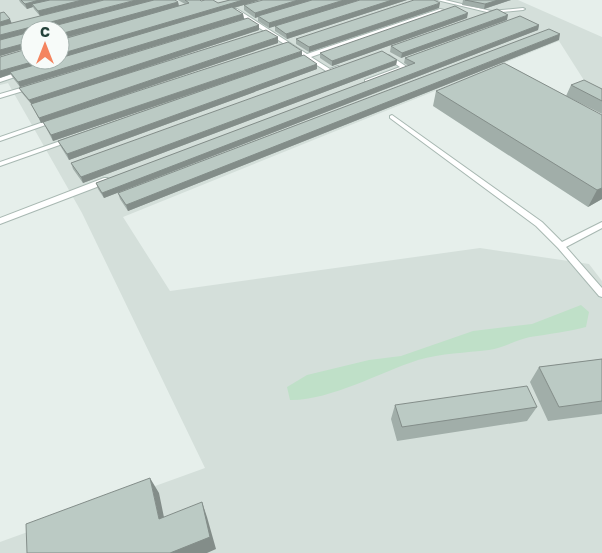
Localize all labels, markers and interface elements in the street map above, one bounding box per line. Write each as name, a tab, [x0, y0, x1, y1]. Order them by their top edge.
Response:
north arrow	[20, 20, 70, 70]
text: С	[40, 23, 50, 40]

